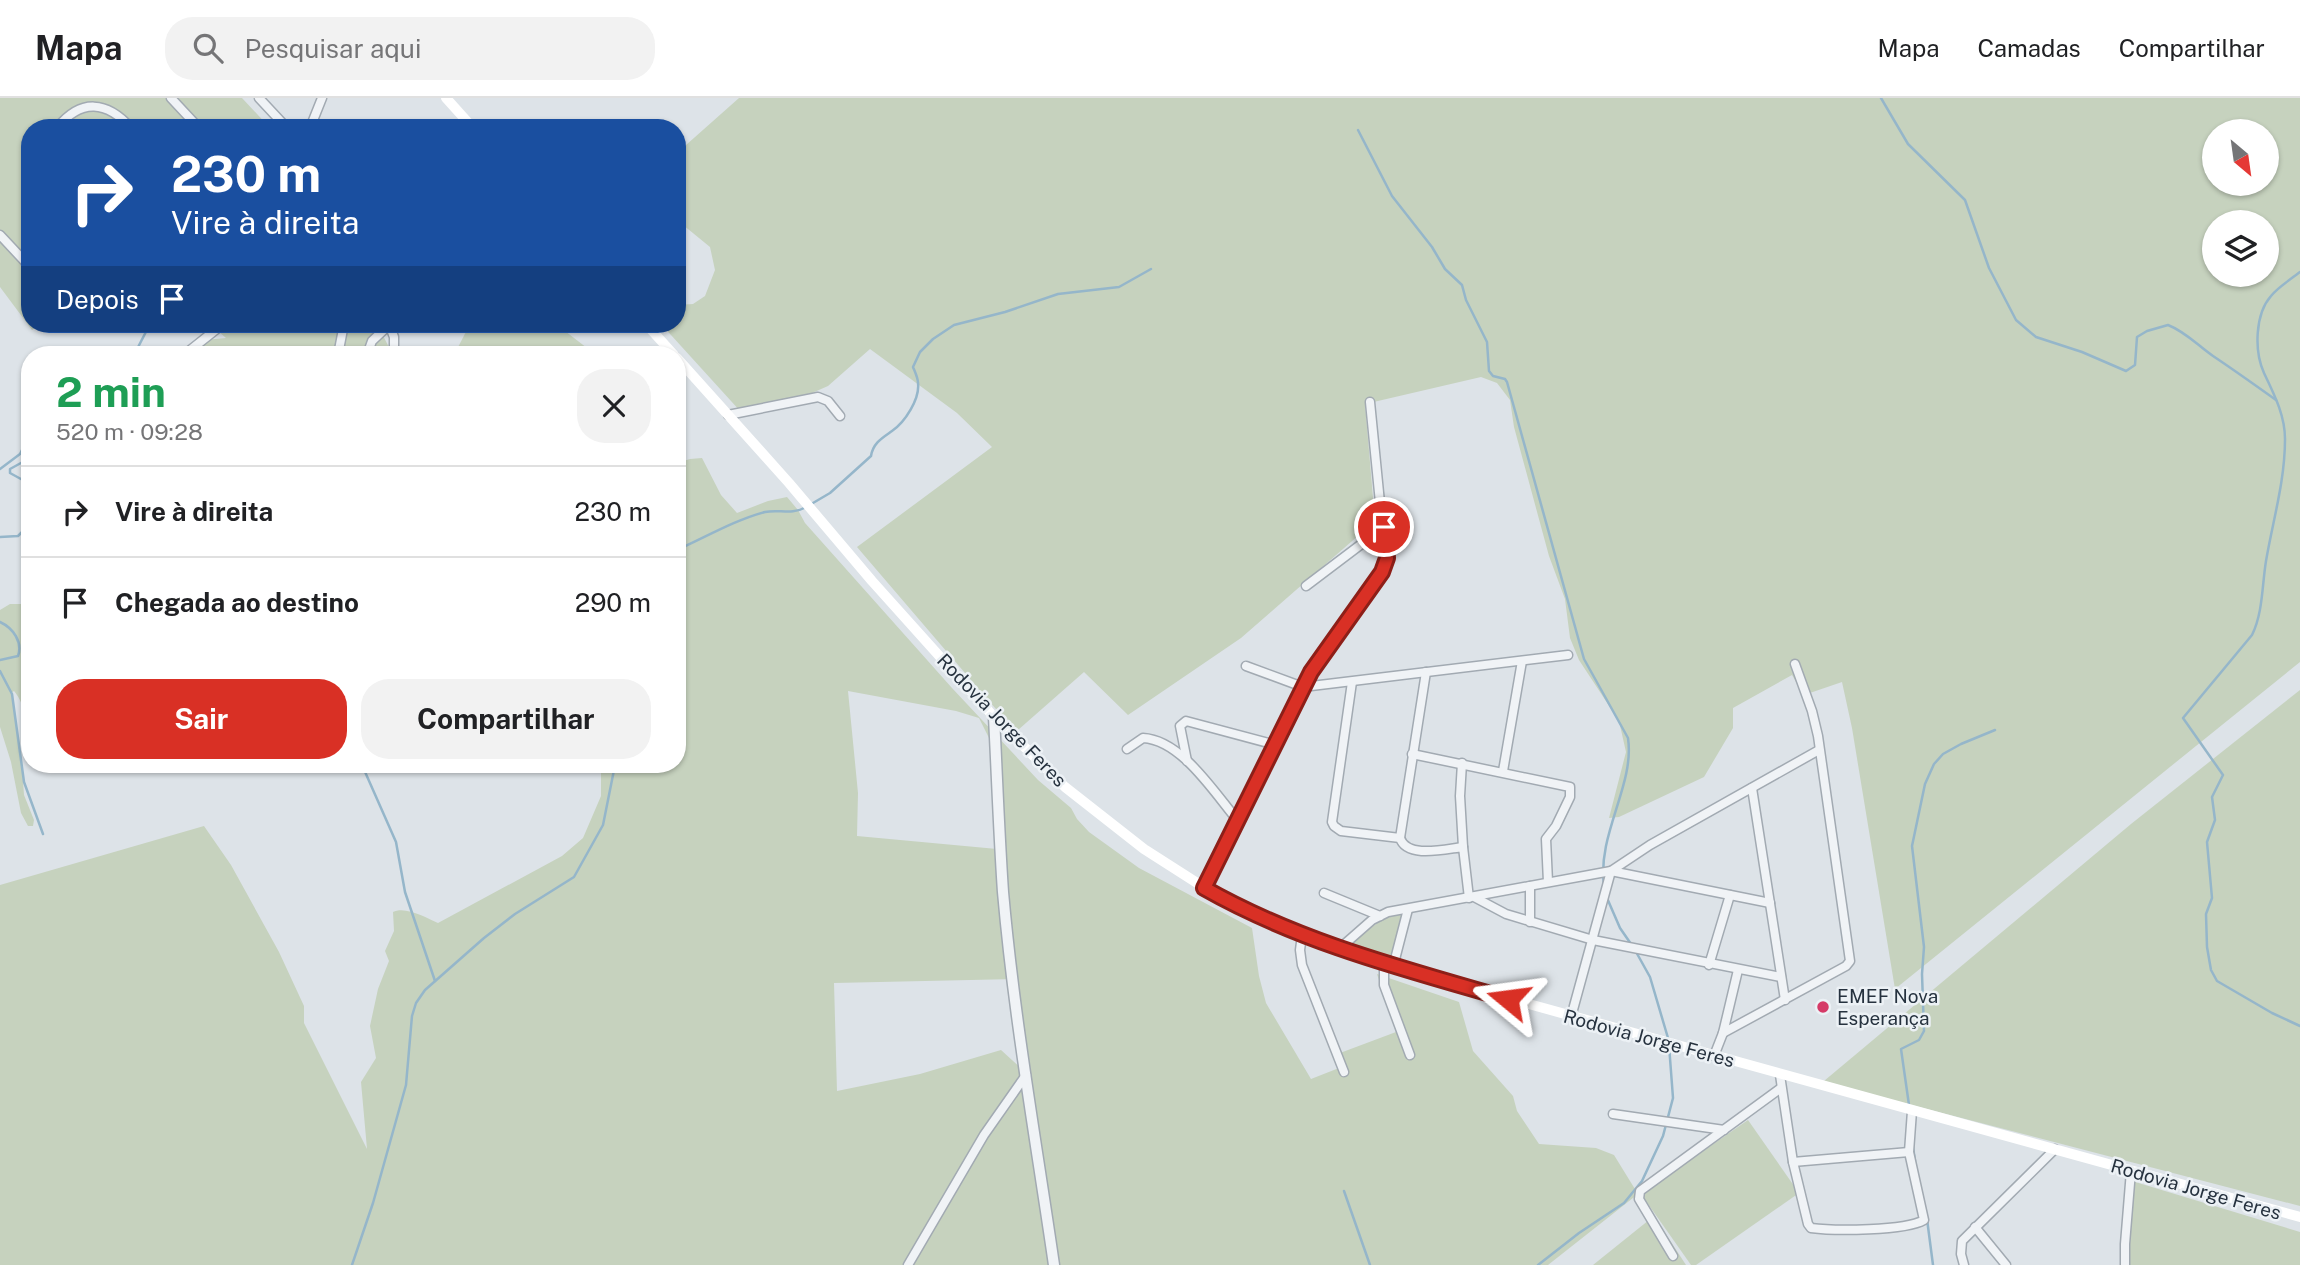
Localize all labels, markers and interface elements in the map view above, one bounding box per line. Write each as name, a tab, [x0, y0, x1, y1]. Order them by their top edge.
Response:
search box	[165, 17, 655, 80]
text: Mapa	[35, 29, 123, 67]
icon: search	[189, 29, 227, 67]
text: Pesquisar aqui	[245, 33, 421, 64]
text: Mapa	[1878, 34, 1939, 62]
text: Camadas	[1977, 34, 2081, 62]
text: Compartilhar	[2119, 34, 2265, 62]
north arrow	[2202, 119, 2278, 196]
map controls	[2202, 119, 2279, 287]
text: 230 m	[171, 145, 321, 203]
icon: right	[56, 147, 147, 238]
text: Vire à direita	[171, 204, 359, 241]
button: layers	[2202, 210, 2279, 287]
icon: arrive	[153, 280, 191, 318]
text: Depois	[56, 284, 139, 315]
text: 2 min	[56, 367, 166, 416]
button: close	[577, 369, 651, 443]
text: 520 m · 09:28	[56, 418, 203, 445]
icon: right	[56, 493, 94, 531]
text: Vire à direita	[115, 496, 273, 527]
text: 230 m	[575, 496, 651, 527]
pin	[1354, 497, 1414, 557]
icon: arrive	[1365, 508, 1403, 546]
icon: arrive	[56, 584, 94, 622]
text: Chegada ao destino	[115, 587, 359, 618]
text: 290 m	[575, 587, 651, 618]
street label: Rodovia Jorge Feres	[933, 649, 1071, 791]
button: Sair	[56, 679, 347, 759]
button: Compartilhar	[361, 679, 651, 759]
position arrow	[1471, 962, 1545, 1036]
place label: EMEF Nova Esperança	[1837, 985, 1938, 1029]
marker: EMEF Nova Esperança	[1815, 999, 1831, 1015]
street label: Rodovia Jorge Feres	[1561, 1005, 1737, 1071]
street label: Rodovia Jorge Feres	[2108, 1154, 2284, 1224]

